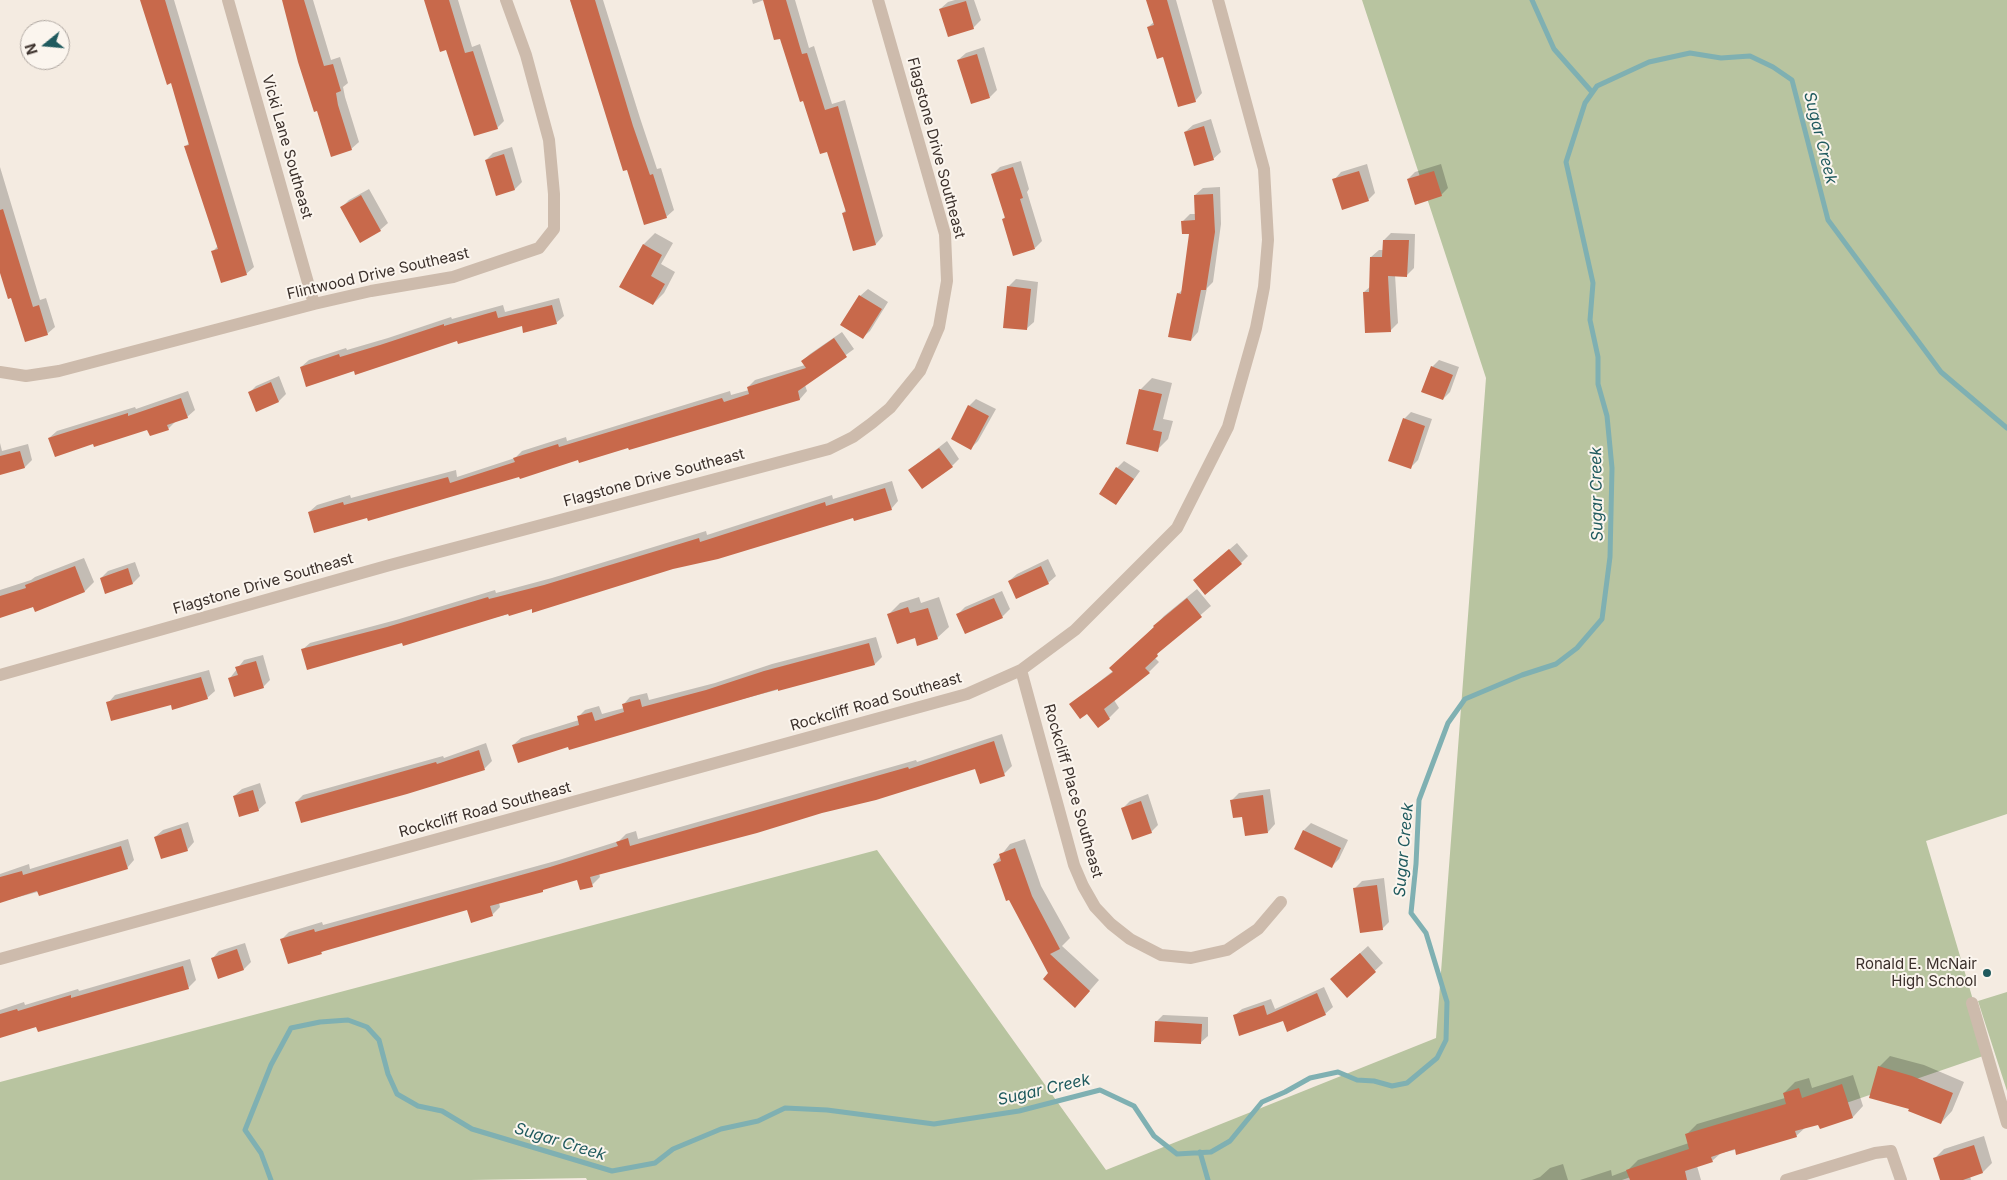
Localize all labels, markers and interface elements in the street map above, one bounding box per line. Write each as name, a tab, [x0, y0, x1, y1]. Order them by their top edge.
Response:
north arrow	[20, 20, 70, 70]
text: N	[21, 42, 41, 57]
street label: Flagstone Drive Southeast	[903, 56, 969, 240]
street label: Vicki Lane Southeast	[258, 73, 316, 221]
water label: Sugar Creek	[1799, 90, 1841, 186]
street label: Flintwood Drive Southeast	[285, 244, 471, 304]
street label: Flagstone Drive Southeast	[562, 445, 746, 511]
water label: Sugar Creek	[1587, 447, 1607, 541]
street label: Flagstone Drive Southeast	[171, 550, 355, 618]
street label: Rockcliff Road Southeast	[788, 669, 964, 735]
street label: Rockcliff Place Southeast	[1040, 702, 1106, 880]
street label: Rockcliff Road Southeast	[397, 778, 573, 842]
water label: Sugar Creek	[1390, 802, 1418, 898]
place label: Ronald E. McNair High School	[1856, 955, 1977, 990]
marker: Ronald E. McNair High School	[1981, 967, 1993, 979]
water label: Sugar Creek	[996, 1070, 1092, 1110]
water label: Sugar Creek	[512, 1119, 608, 1165]

